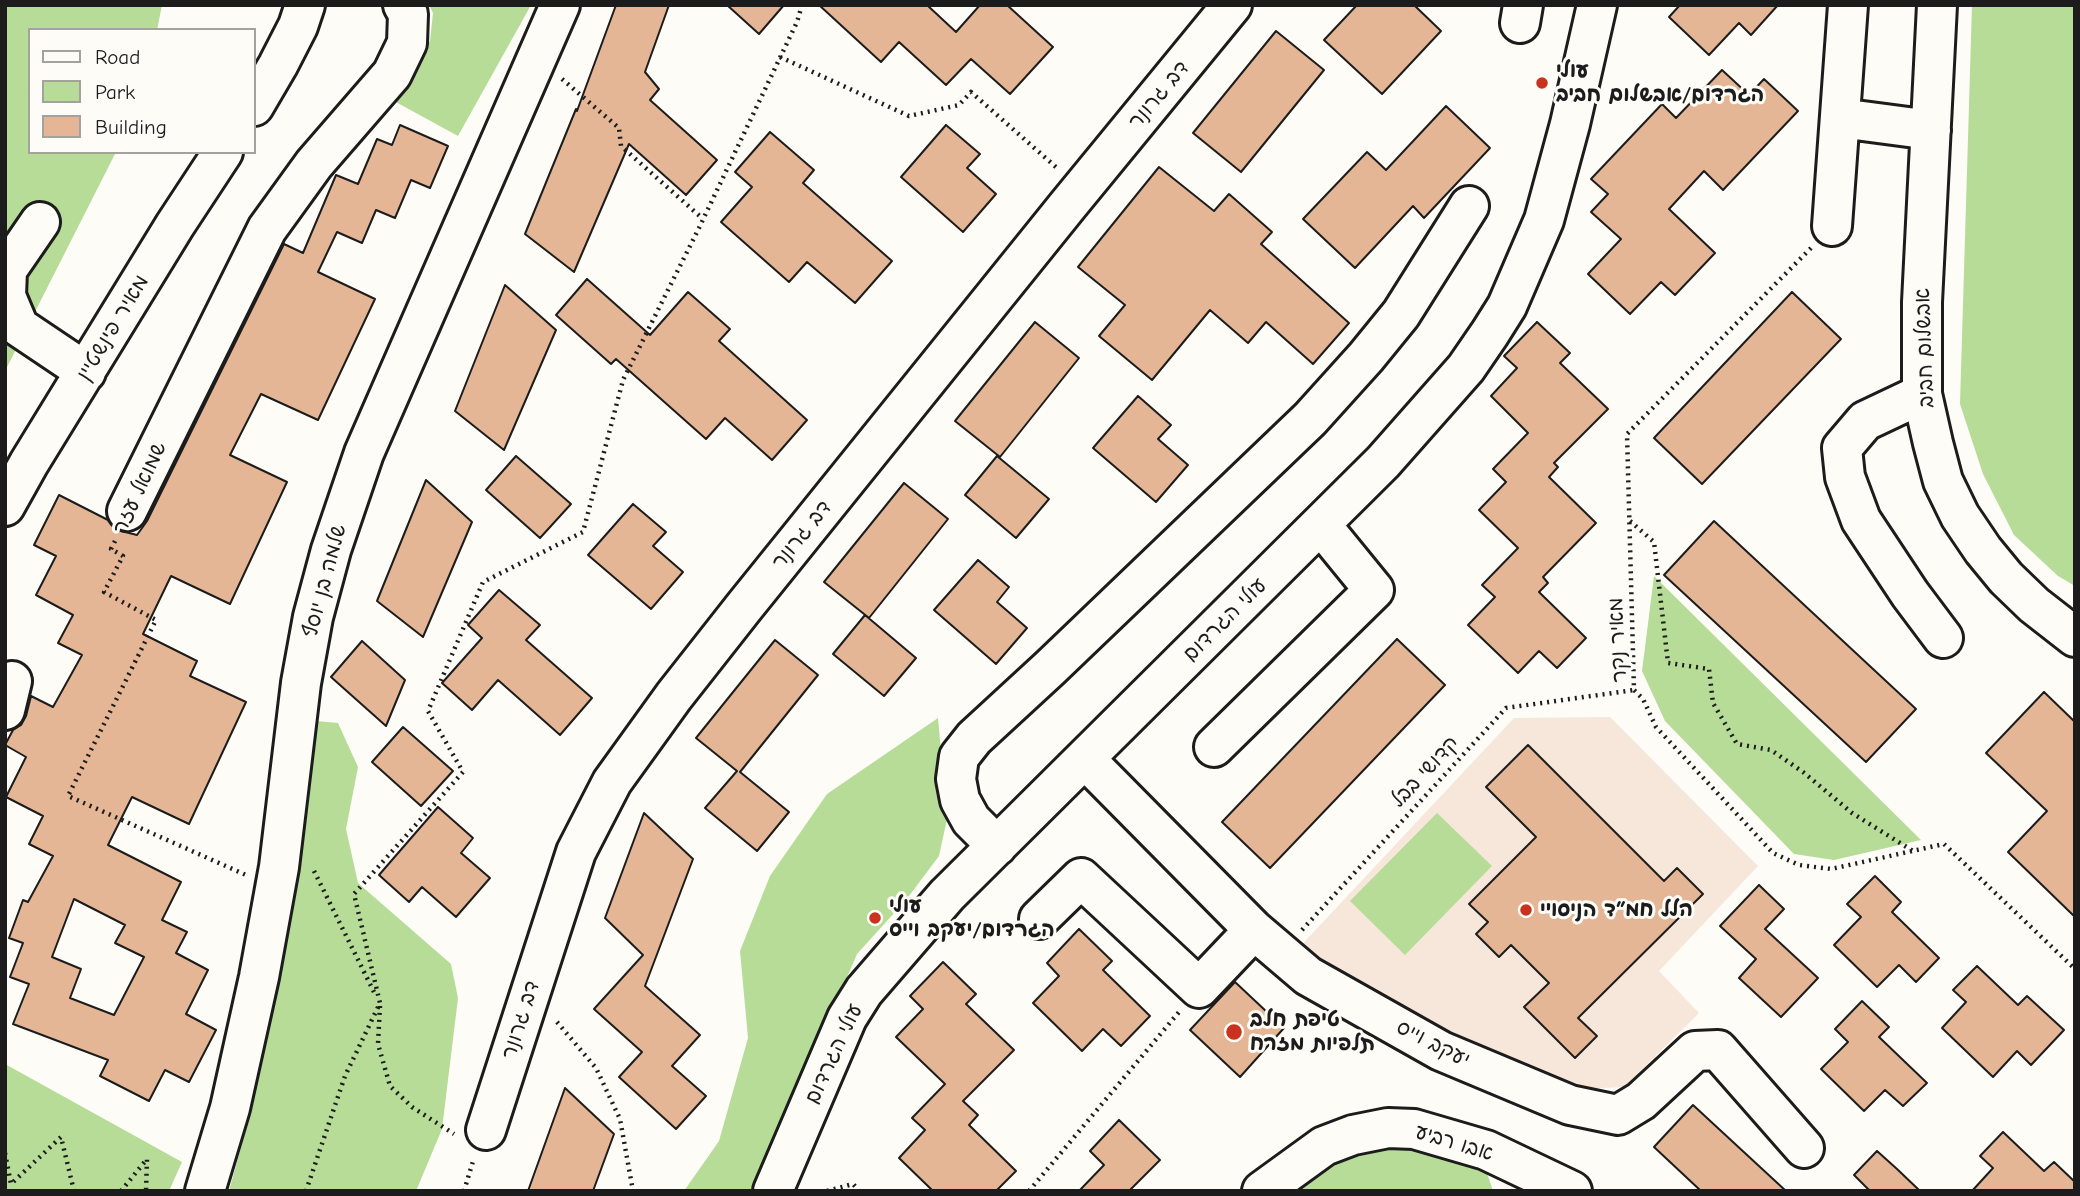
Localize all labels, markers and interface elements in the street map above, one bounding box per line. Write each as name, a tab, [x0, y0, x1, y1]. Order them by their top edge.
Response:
legend	[28, 28, 256, 154]
text: Road	[95, 45, 140, 69]
street label: דב גרונר	[1123, 56, 1195, 134]
place label: עולי הגרדום/אבשלום חביב	[1556, 58, 1764, 108]
marker: עולי הגרדום/אבשלום חביב	[1534, 75, 1550, 91]
text: Park	[95, 80, 135, 104]
text: Building	[95, 115, 167, 139]
street label: מאיר פינשטיין	[72, 270, 154, 386]
street label: אבשלום חביב	[1910, 288, 1940, 408]
street label: שמואל עזר	[108, 438, 172, 538]
street label: דב גרונר	[767, 496, 837, 574]
street label: שלמה בן יוסף	[298, 522, 352, 640]
street label: עולי הגרדום	[1178, 573, 1272, 667]
street label: מאיר נקר	[1603, 597, 1633, 683]
street label: קדושי בבל	[1386, 731, 1464, 813]
place label: עולי הגרדום/יעקב וייס	[889, 893, 1055, 943]
place label: הלל חמ״ד הניסויי	[1540, 897, 1693, 923]
marker: הלל חמ״ד הניסויי	[1518, 902, 1534, 918]
marker: עולי הגרדום/יעקב וייס	[867, 910, 883, 926]
street label: דב גרונר	[497, 978, 545, 1062]
street label: עולי הגרדום	[800, 1000, 868, 1108]
place label: טיפת חלב תלפיות מזרח	[1250, 1007, 1375, 1057]
street label: יעקב וייס	[1392, 1015, 1474, 1073]
marker: טיפת חלב תלפיות מזרח	[1224, 1022, 1244, 1042]
street label: אבו רביע	[1412, 1119, 1496, 1167]

